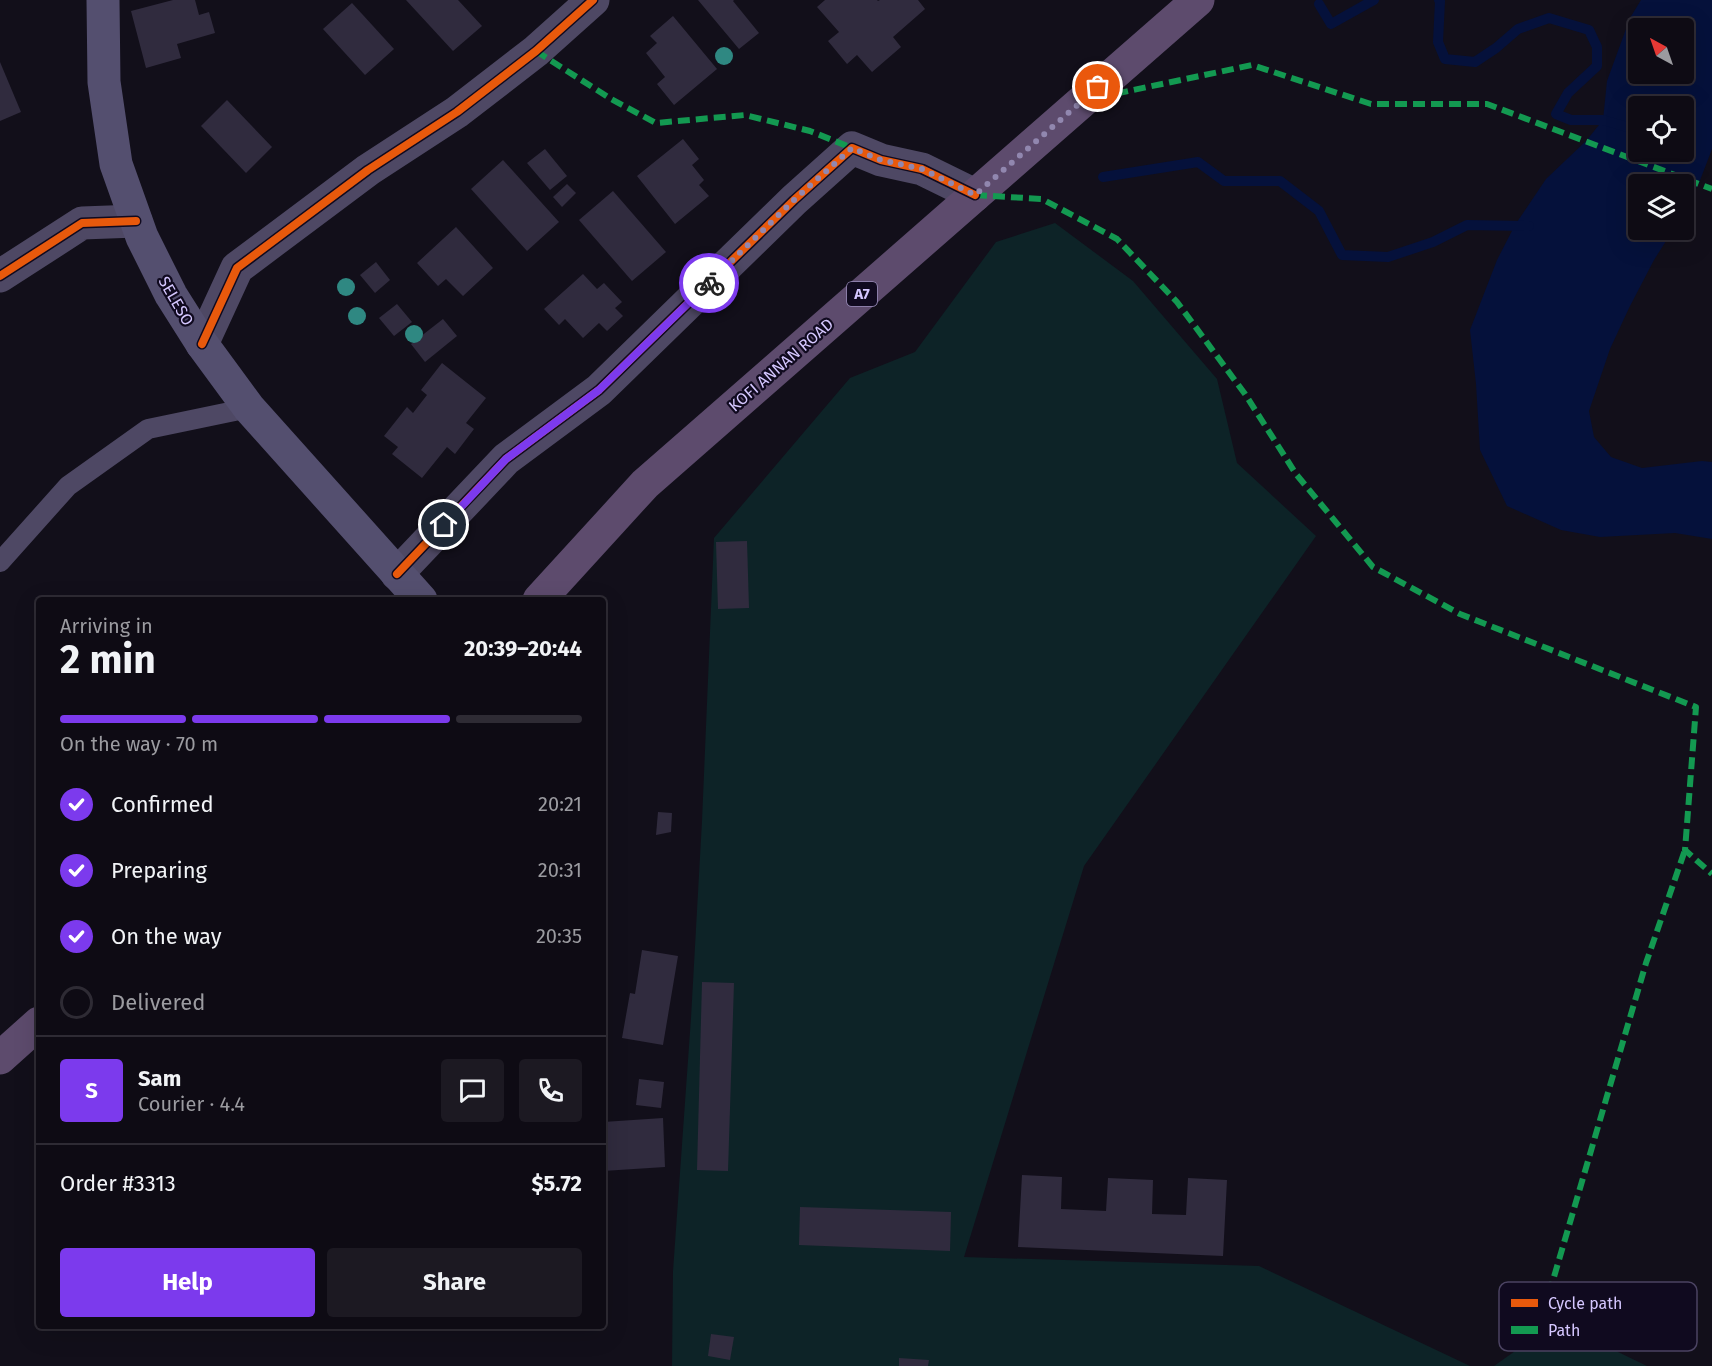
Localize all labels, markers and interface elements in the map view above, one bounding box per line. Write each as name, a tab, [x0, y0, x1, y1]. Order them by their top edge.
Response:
north arrow	[1628, 18, 1694, 84]
map controls	[1628, 18, 1694, 240]
pin	[1072, 61, 1123, 112]
icon: bag	[1081, 70, 1114, 103]
button: locate	[1628, 96, 1694, 162]
button: layers	[1628, 174, 1694, 240]
courier	[679, 253, 739, 313]
icon: bike	[693, 267, 726, 300]
street label: SELESO	[154, 273, 198, 329]
road number: A7	[847, 282, 877, 306]
street label: KOFI ANNAN ROAD	[725, 314, 837, 416]
pin	[418, 499, 469, 550]
icon: home	[427, 508, 460, 541]
text: Arriving in	[60, 614, 153, 638]
text: 20:39–20:44	[464, 635, 582, 662]
text: 2 min	[60, 637, 156, 683]
text: On the way · 70 m	[60, 732, 218, 756]
icon: check	[60, 788, 93, 821]
text: Confirmed	[111, 791, 214, 818]
text: 20:21	[538, 792, 582, 816]
icon: check	[60, 854, 93, 887]
text: Preparing	[111, 857, 207, 884]
text: 20:31	[538, 858, 582, 882]
icon: check	[60, 920, 93, 953]
text: On the way	[111, 923, 222, 950]
text: 20:35	[536, 924, 582, 948]
text: Delivered	[111, 989, 206, 1016]
button: chat	[441, 1059, 504, 1122]
button: phone	[519, 1059, 582, 1122]
text: Sam	[138, 1065, 181, 1092]
text: S	[85, 1077, 98, 1104]
text: Courier · 4.4	[138, 1092, 245, 1116]
text: Order #3313	[60, 1170, 176, 1197]
text: $5.72	[531, 1170, 582, 1197]
button: Help	[60, 1248, 315, 1317]
button: Share	[327, 1248, 582, 1317]
legend	[1499, 1282, 1697, 1351]
text: Cycle path	[1548, 1294, 1622, 1313]
text: Path	[1548, 1321, 1580, 1340]

